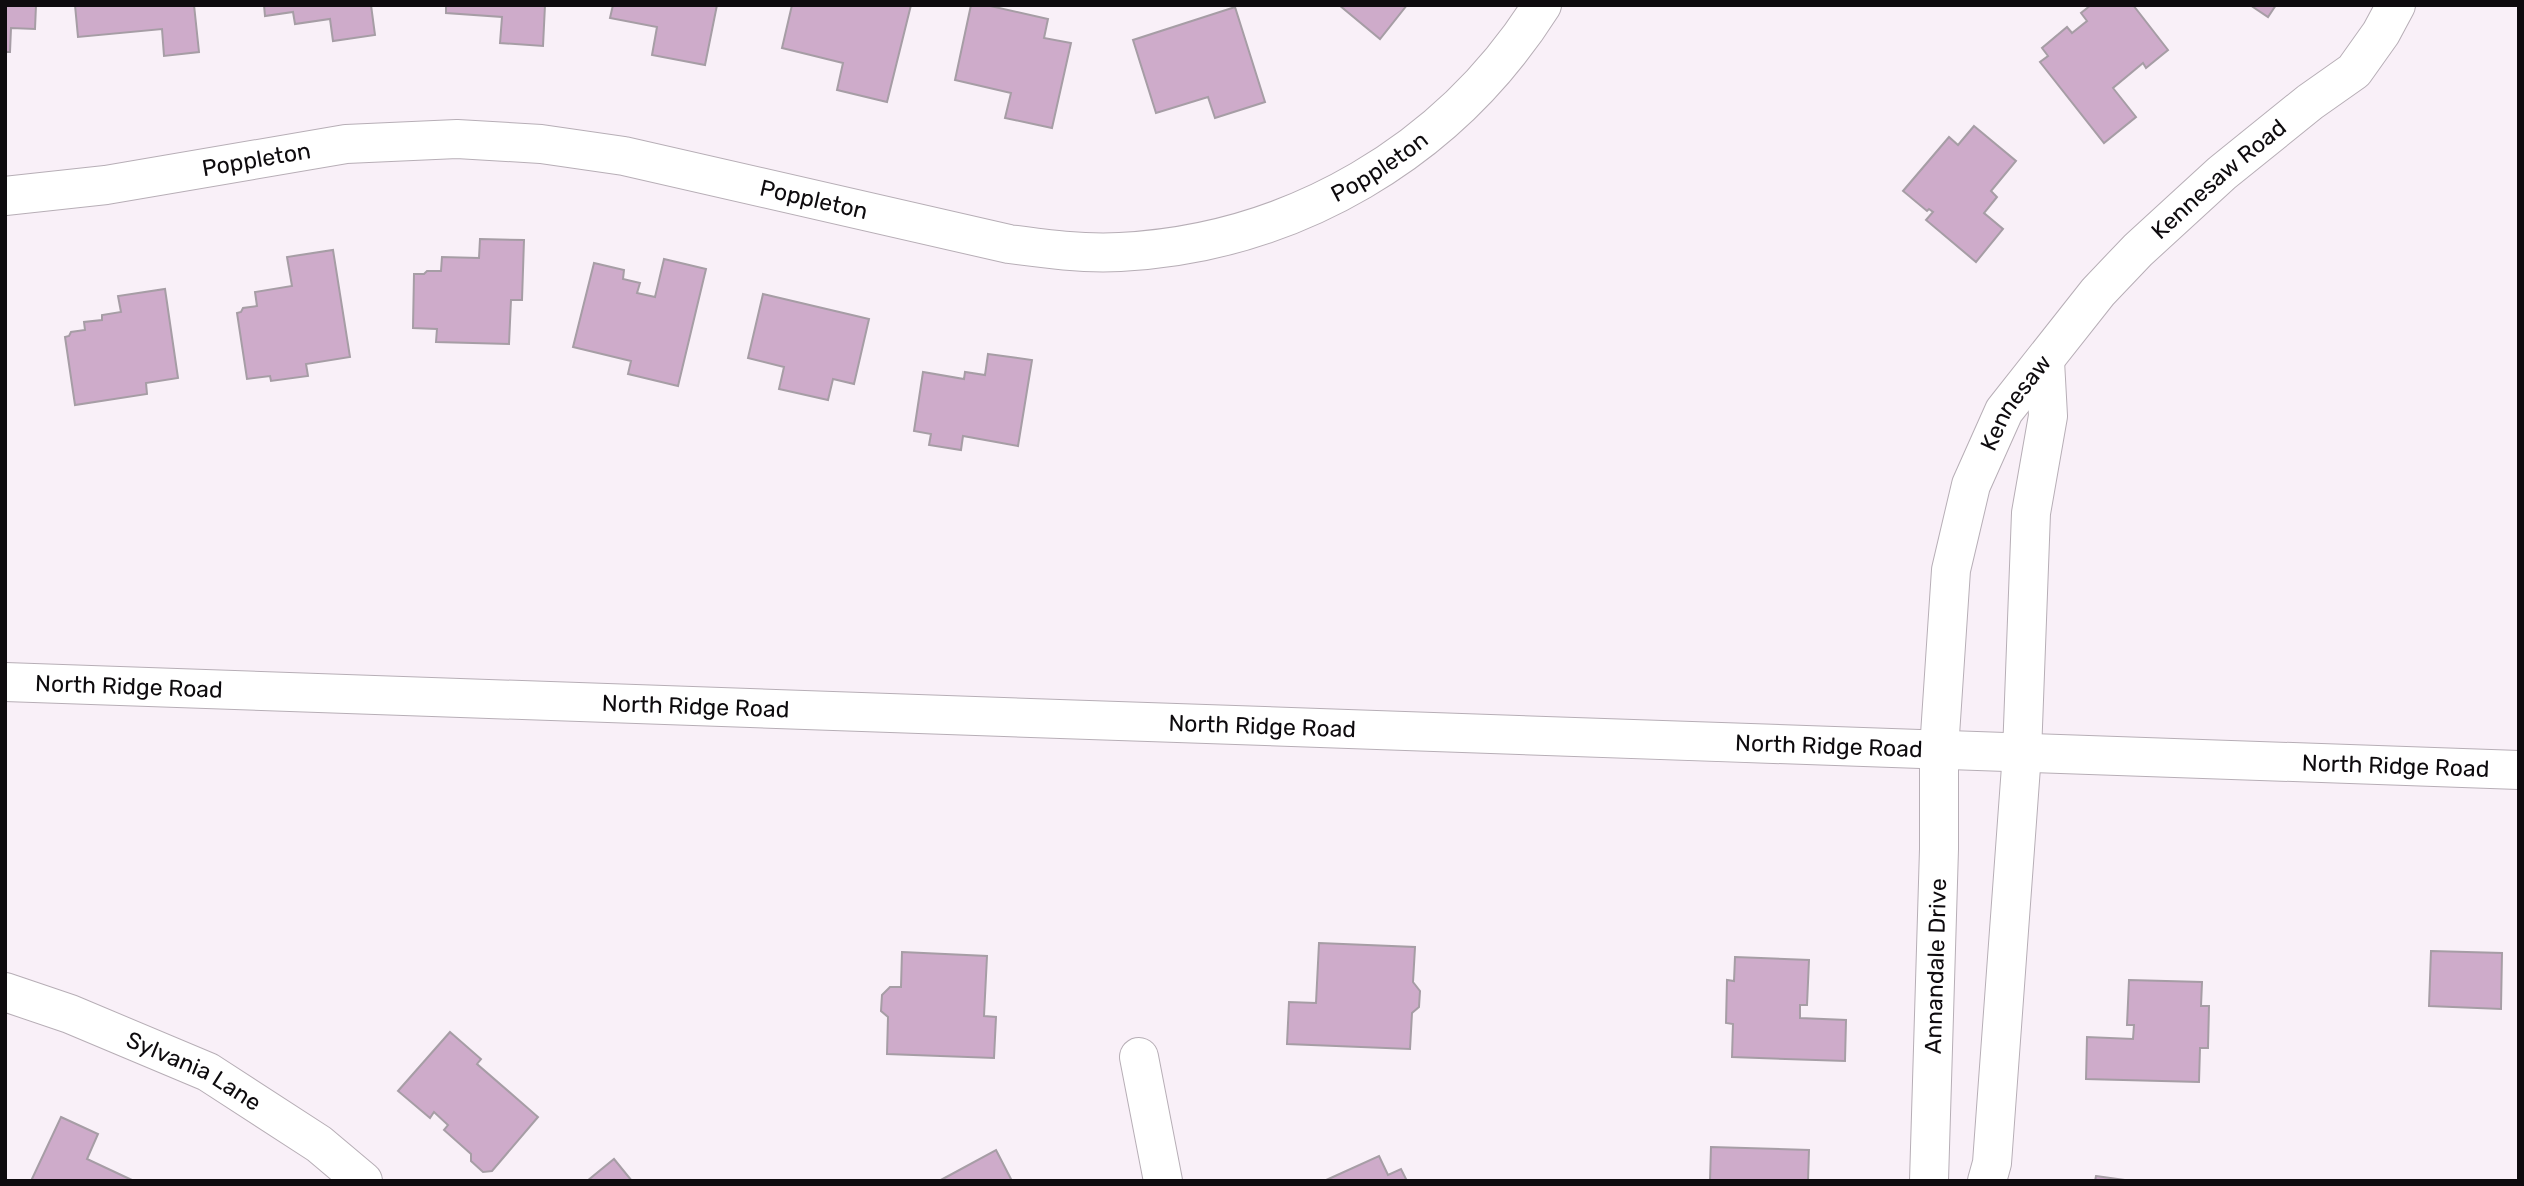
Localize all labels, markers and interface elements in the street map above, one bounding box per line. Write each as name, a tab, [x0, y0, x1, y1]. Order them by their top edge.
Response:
street label: Kennesaw Road	[2145, 113, 2292, 245]
street label: Poppleton	[1326, 125, 1433, 208]
street label: Poppleton	[200, 136, 313, 182]
street label: Poppleton	[757, 174, 871, 225]
street label: Kennesaw	[1974, 349, 2057, 455]
street label: North Ridge Road	[35, 669, 223, 704]
street label: North Ridge Road	[601, 689, 790, 723]
street label: North Ridge Road	[1168, 709, 1357, 743]
street label: North Ridge Road	[1735, 729, 1923, 763]
street label: North Ridge Road	[2301, 748, 2490, 783]
street label: Annandale Drive	[1919, 878, 1952, 1054]
street label: Sylvania Lane	[122, 1025, 267, 1117]

